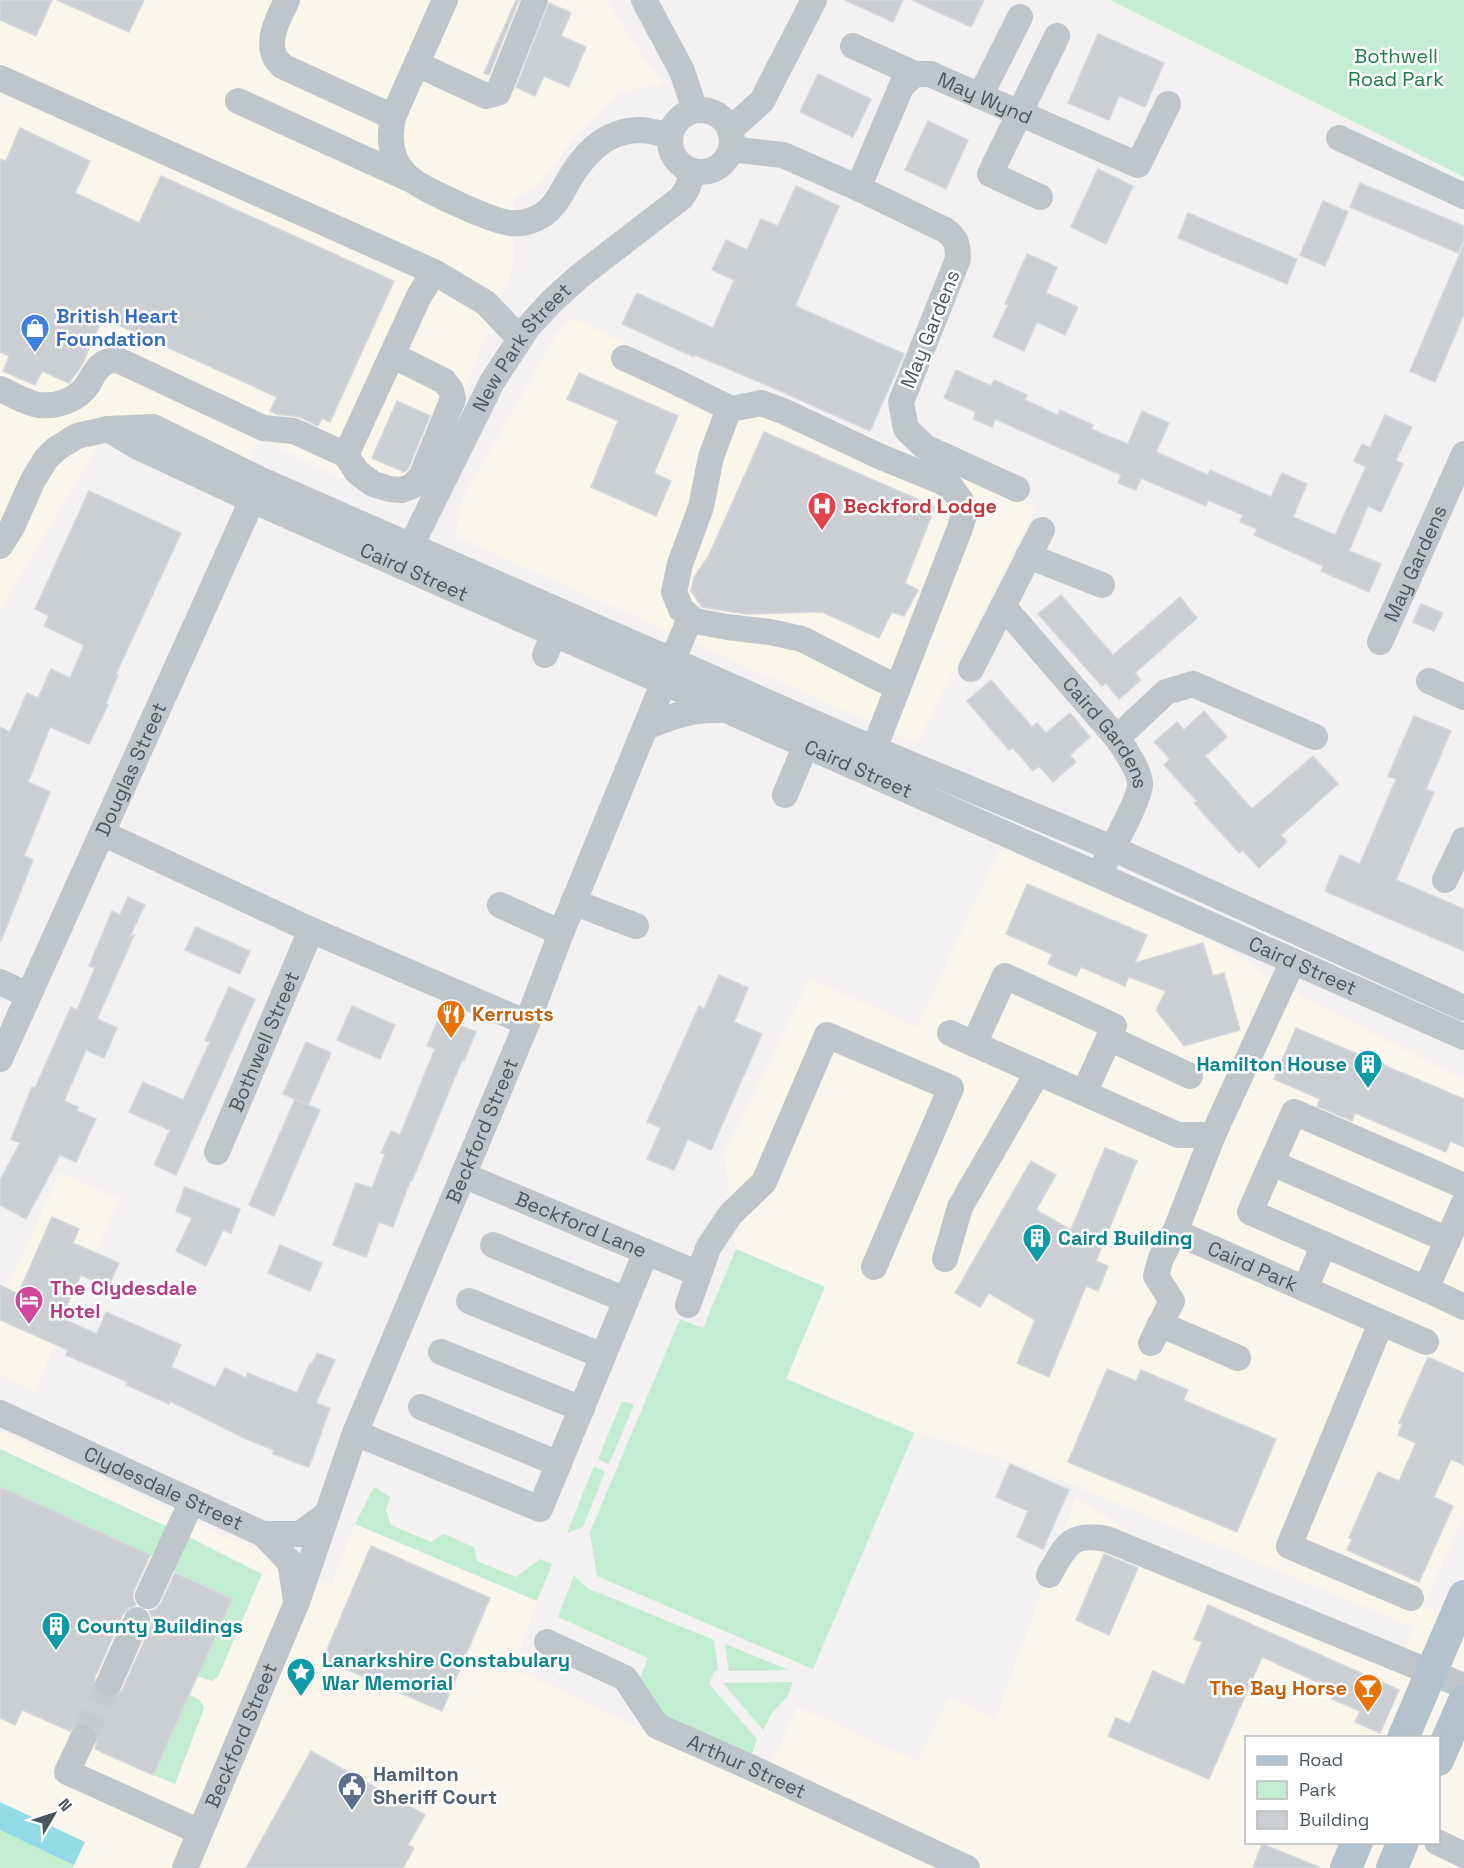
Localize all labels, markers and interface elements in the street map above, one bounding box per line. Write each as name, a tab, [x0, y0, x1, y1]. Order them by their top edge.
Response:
park label: Bothwell Road Park	[1348, 43, 1444, 92]
street label: May Wynd	[934, 66, 1036, 130]
street label: May Gardens	[894, 266, 966, 392]
street label: New Park Street	[466, 277, 577, 416]
place label: British Heart Foundation	[56, 303, 178, 352]
shop icon: British Heart Foundation	[19, 312, 51, 354]
hospital icon: Beckford Lodge	[806, 490, 838, 532]
place label: Beckford Lodge	[843, 493, 997, 519]
street label: May Gardens	[1378, 501, 1453, 626]
street label: Caird Street	[356, 537, 472, 607]
street label: Caird Gardens	[1057, 671, 1153, 789]
street label: Douglas Street	[89, 698, 172, 840]
street label: Caird Street	[800, 733, 917, 804]
street label: Caird Street	[1245, 930, 1361, 1001]
street label: Bothwell Street	[223, 967, 305, 1116]
restaurant icon: Kerrusts	[435, 998, 467, 1040]
place label: Kerrusts	[472, 1001, 554, 1027]
building icon: Hamilton House	[1352, 1048, 1384, 1090]
place label: Hamilton House	[1197, 1051, 1347, 1077]
street label: Beckford Street	[440, 1054, 524, 1207]
street label: Beckford Lane	[511, 1185, 651, 1264]
building icon: Caird Building	[1021, 1222, 1053, 1264]
place label: Caird Building	[1058, 1225, 1193, 1251]
street label: Caird Park	[1203, 1235, 1302, 1297]
place label: The Clydesdale Hotel	[50, 1275, 197, 1324]
hotel icon: The Clydesdale Hotel	[13, 1284, 45, 1326]
street label: Clydesdale Street	[80, 1440, 247, 1536]
building icon: County Buildings	[40, 1610, 72, 1652]
place label: County Buildings	[77, 1613, 243, 1639]
place label: Lanarkshire Constabulary War Memorial	[322, 1647, 570, 1696]
place icon: Lanarkshire Constabulary War Memorial	[285, 1656, 317, 1698]
street label: Beckford Street	[199, 1659, 283, 1812]
bar icon: The Bay Horse	[1352, 1672, 1384, 1714]
place label: The Bay Horse	[1209, 1675, 1347, 1701]
street label: Arthur Street	[683, 1728, 810, 1804]
legend	[1245, 1736, 1440, 1844]
text: Road	[1299, 1748, 1343, 1771]
place label: Hamilton Sheriff Court	[373, 1761, 497, 1810]
public building icon: Hamilton Sheriff Court	[336, 1770, 368, 1812]
text: Park	[1299, 1778, 1337, 1801]
north arrow	[24, 1784, 84, 1844]
text: N	[54, 1794, 77, 1816]
text: Building	[1299, 1808, 1369, 1831]

